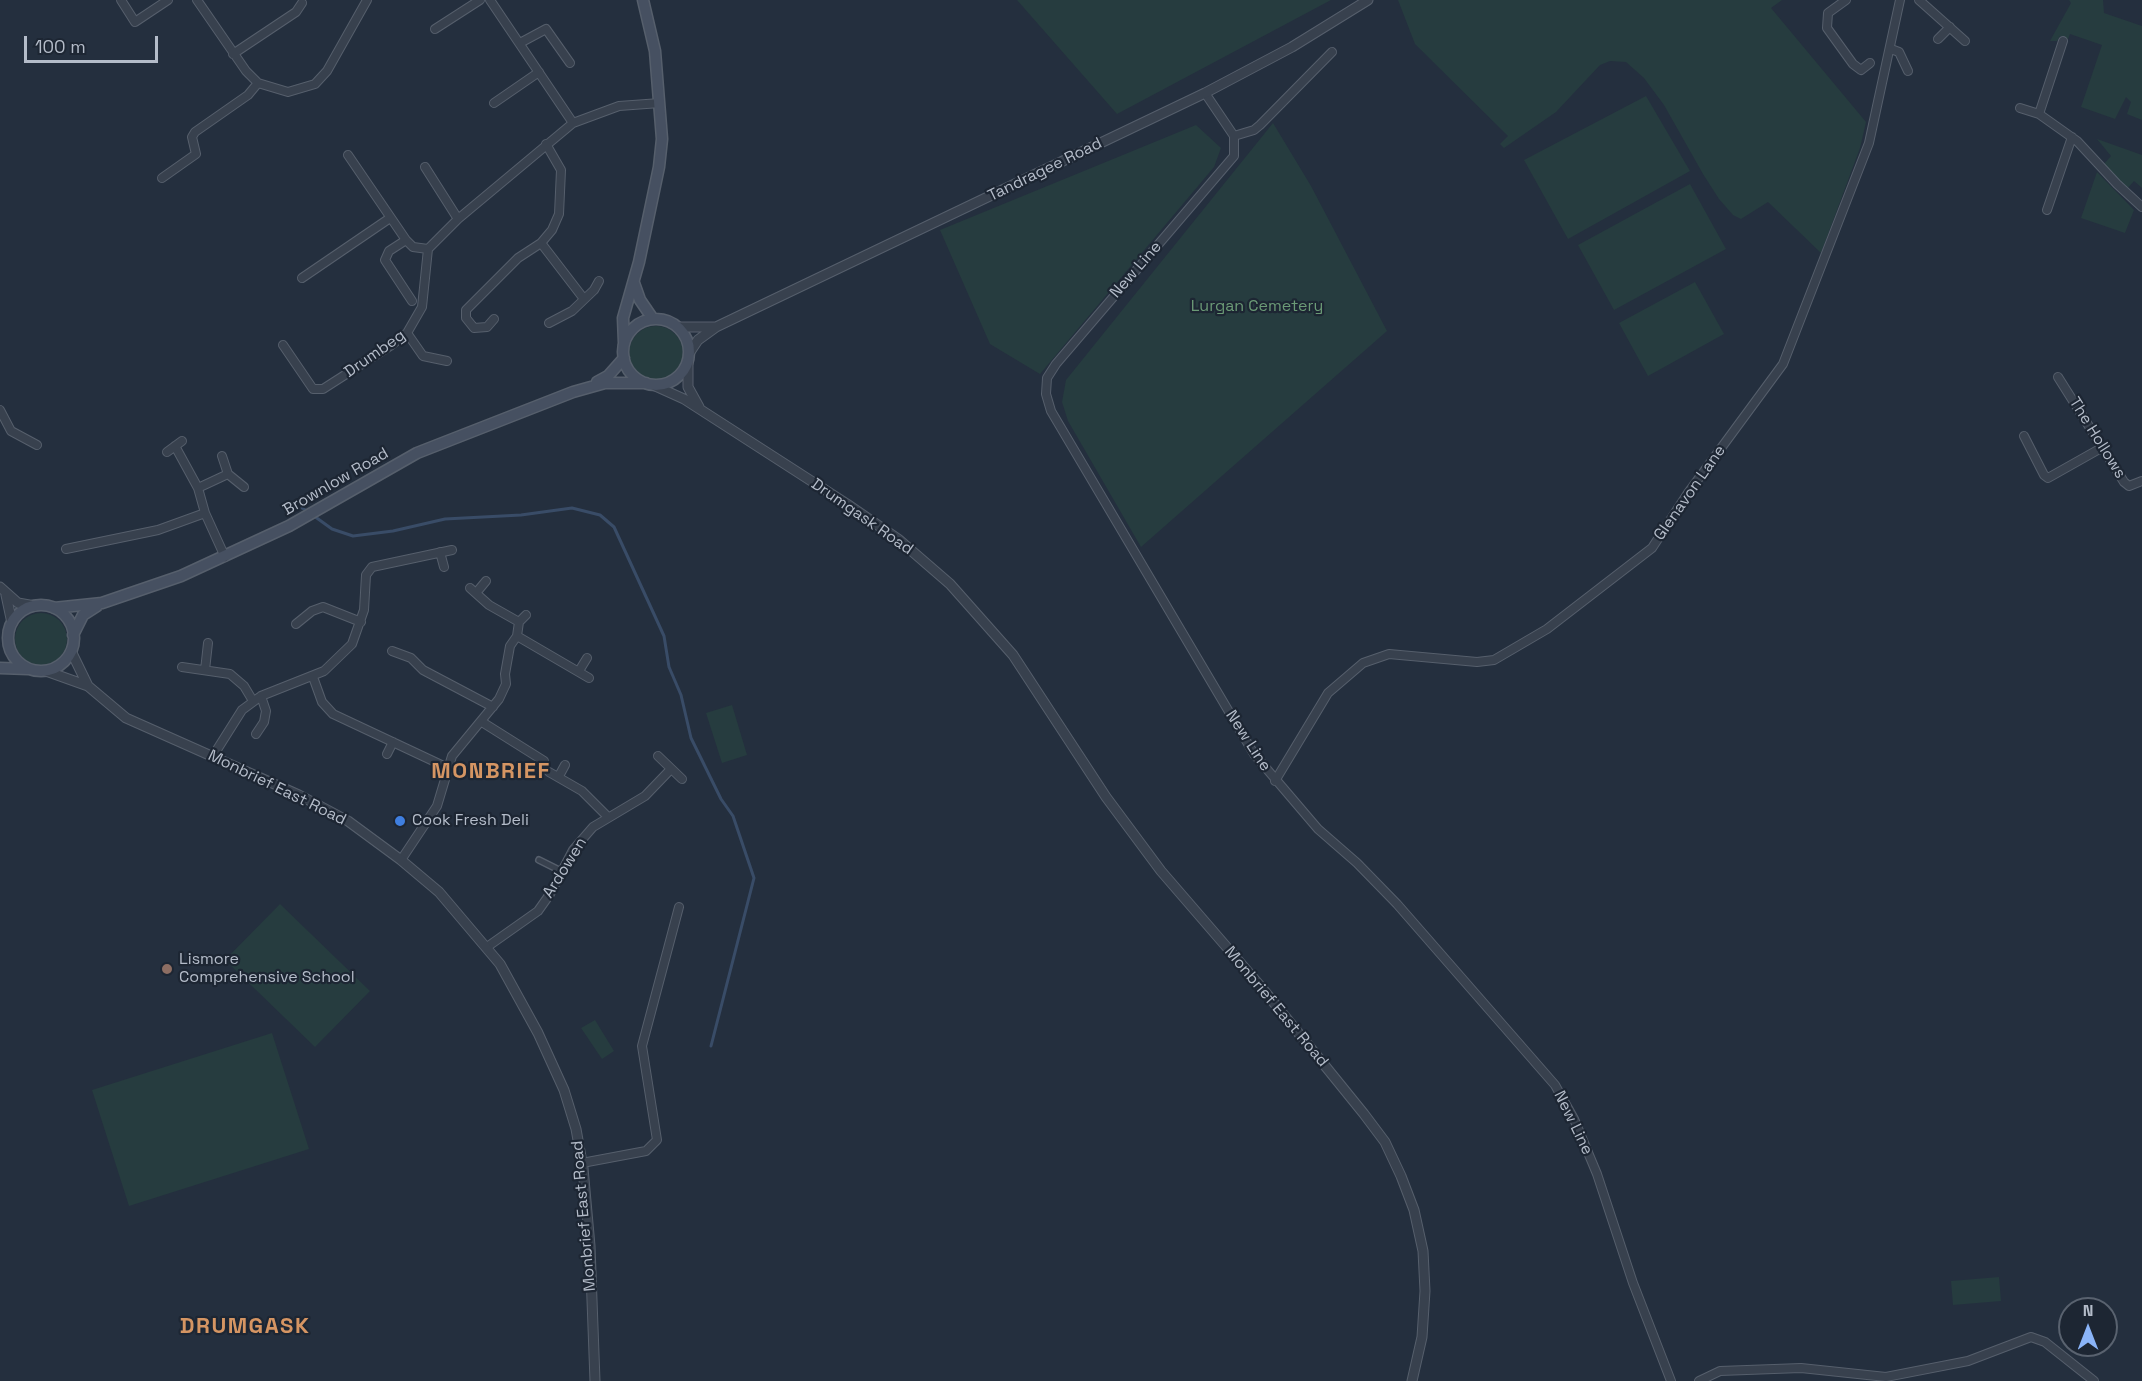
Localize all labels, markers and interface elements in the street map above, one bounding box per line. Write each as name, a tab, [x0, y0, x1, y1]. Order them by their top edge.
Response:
scale bar	[27, 24, 160, 62]
text: 100 m	[35, 35, 86, 58]
street label: Tandragee Road	[985, 134, 1105, 206]
street label: New Line	[1106, 238, 1166, 302]
park label: Lurgan Cemetery	[1191, 297, 1323, 317]
street label: Drumbeg	[341, 326, 409, 382]
street label: The Hollows	[2065, 394, 2129, 482]
street label: Glenavon Lane	[1650, 442, 1730, 544]
street label: Brownlow Road	[280, 444, 392, 520]
street label: Drumgask Road	[807, 475, 917, 559]
street label: New Line	[1221, 707, 1275, 775]
street label: Monbrief East Road	[205, 746, 349, 830]
district label: MONBRIEF	[431, 759, 551, 785]
place label: Cook Fresh Deli	[412, 811, 529, 831]
marker: Cook Fresh Deli	[393, 814, 407, 828]
street label: Ardowen	[539, 834, 591, 902]
street label: Monbrief East Road	[1220, 943, 1332, 1071]
place label: Lismore Comprehensive School	[179, 950, 355, 988]
marker: Lismore Comprehensive School	[160, 962, 174, 976]
street label: New Line	[1549, 1088, 1597, 1158]
street label: Monbrief East Road	[568, 1140, 600, 1292]
north arrow	[2058, 1297, 2118, 1357]
text: N	[2083, 1300, 2093, 1321]
district label: DRUMGASK	[180, 1314, 310, 1340]

